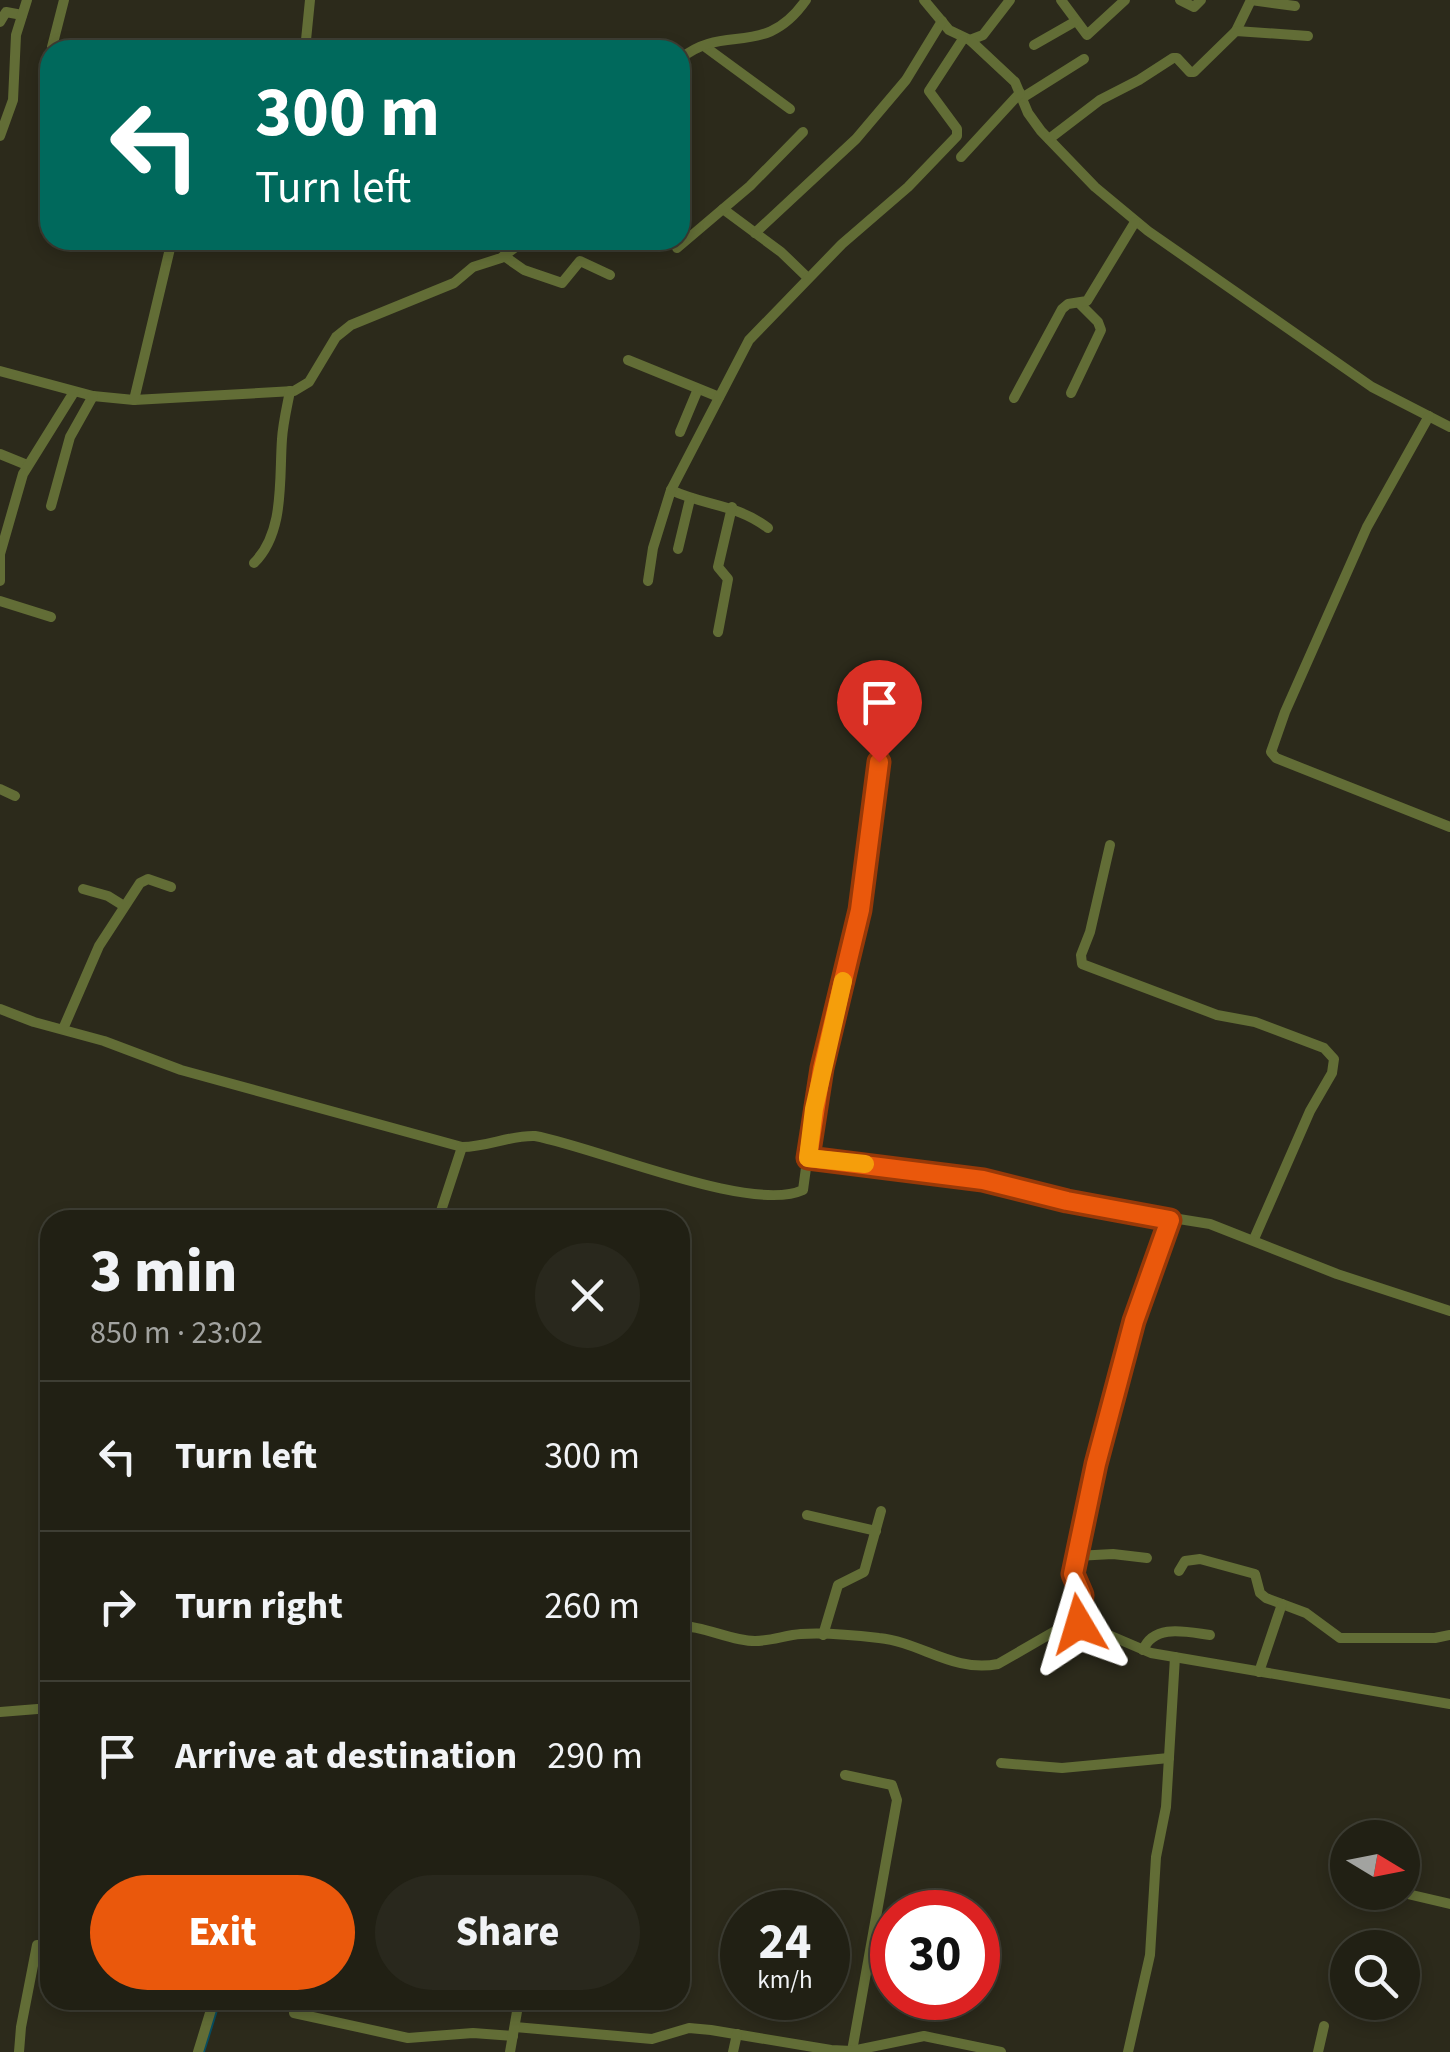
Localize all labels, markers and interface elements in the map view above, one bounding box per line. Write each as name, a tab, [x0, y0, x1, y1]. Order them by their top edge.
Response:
text: 300 m	[255, 63, 440, 163]
icon: left	[90, 80, 220, 210]
text: Turn left	[255, 156, 411, 220]
pin	[837, 660, 922, 763]
icon: arrive	[852, 675, 907, 730]
text: 3 min	[90, 1230, 237, 1315]
button: close	[535, 1243, 640, 1348]
text: 850 m · 23:02	[90, 1310, 263, 1356]
icon: left	[90, 1429, 145, 1484]
text: Turn left	[175, 1429, 317, 1483]
text: 300 m	[544, 1429, 640, 1483]
position arrow	[1027, 1572, 1131, 1676]
icon: right	[90, 1579, 145, 1634]
text: Turn right	[175, 1579, 343, 1633]
text: 260 m	[544, 1579, 640, 1633]
icon: arrive	[90, 1729, 145, 1784]
text: Arrive at destination	[175, 1729, 517, 1783]
text: 290 m	[547, 1729, 643, 1783]
north arrow	[1330, 1820, 1420, 1910]
map controls	[1330, 1820, 1420, 2020]
button: Exit	[90, 1875, 355, 1990]
button: Share	[375, 1875, 640, 1990]
speed limit sign: 30	[870, 1890, 1000, 2020]
text: 24	[759, 1907, 811, 1978]
button: search	[1330, 1930, 1420, 2020]
text: km/h	[757, 1962, 813, 1998]

